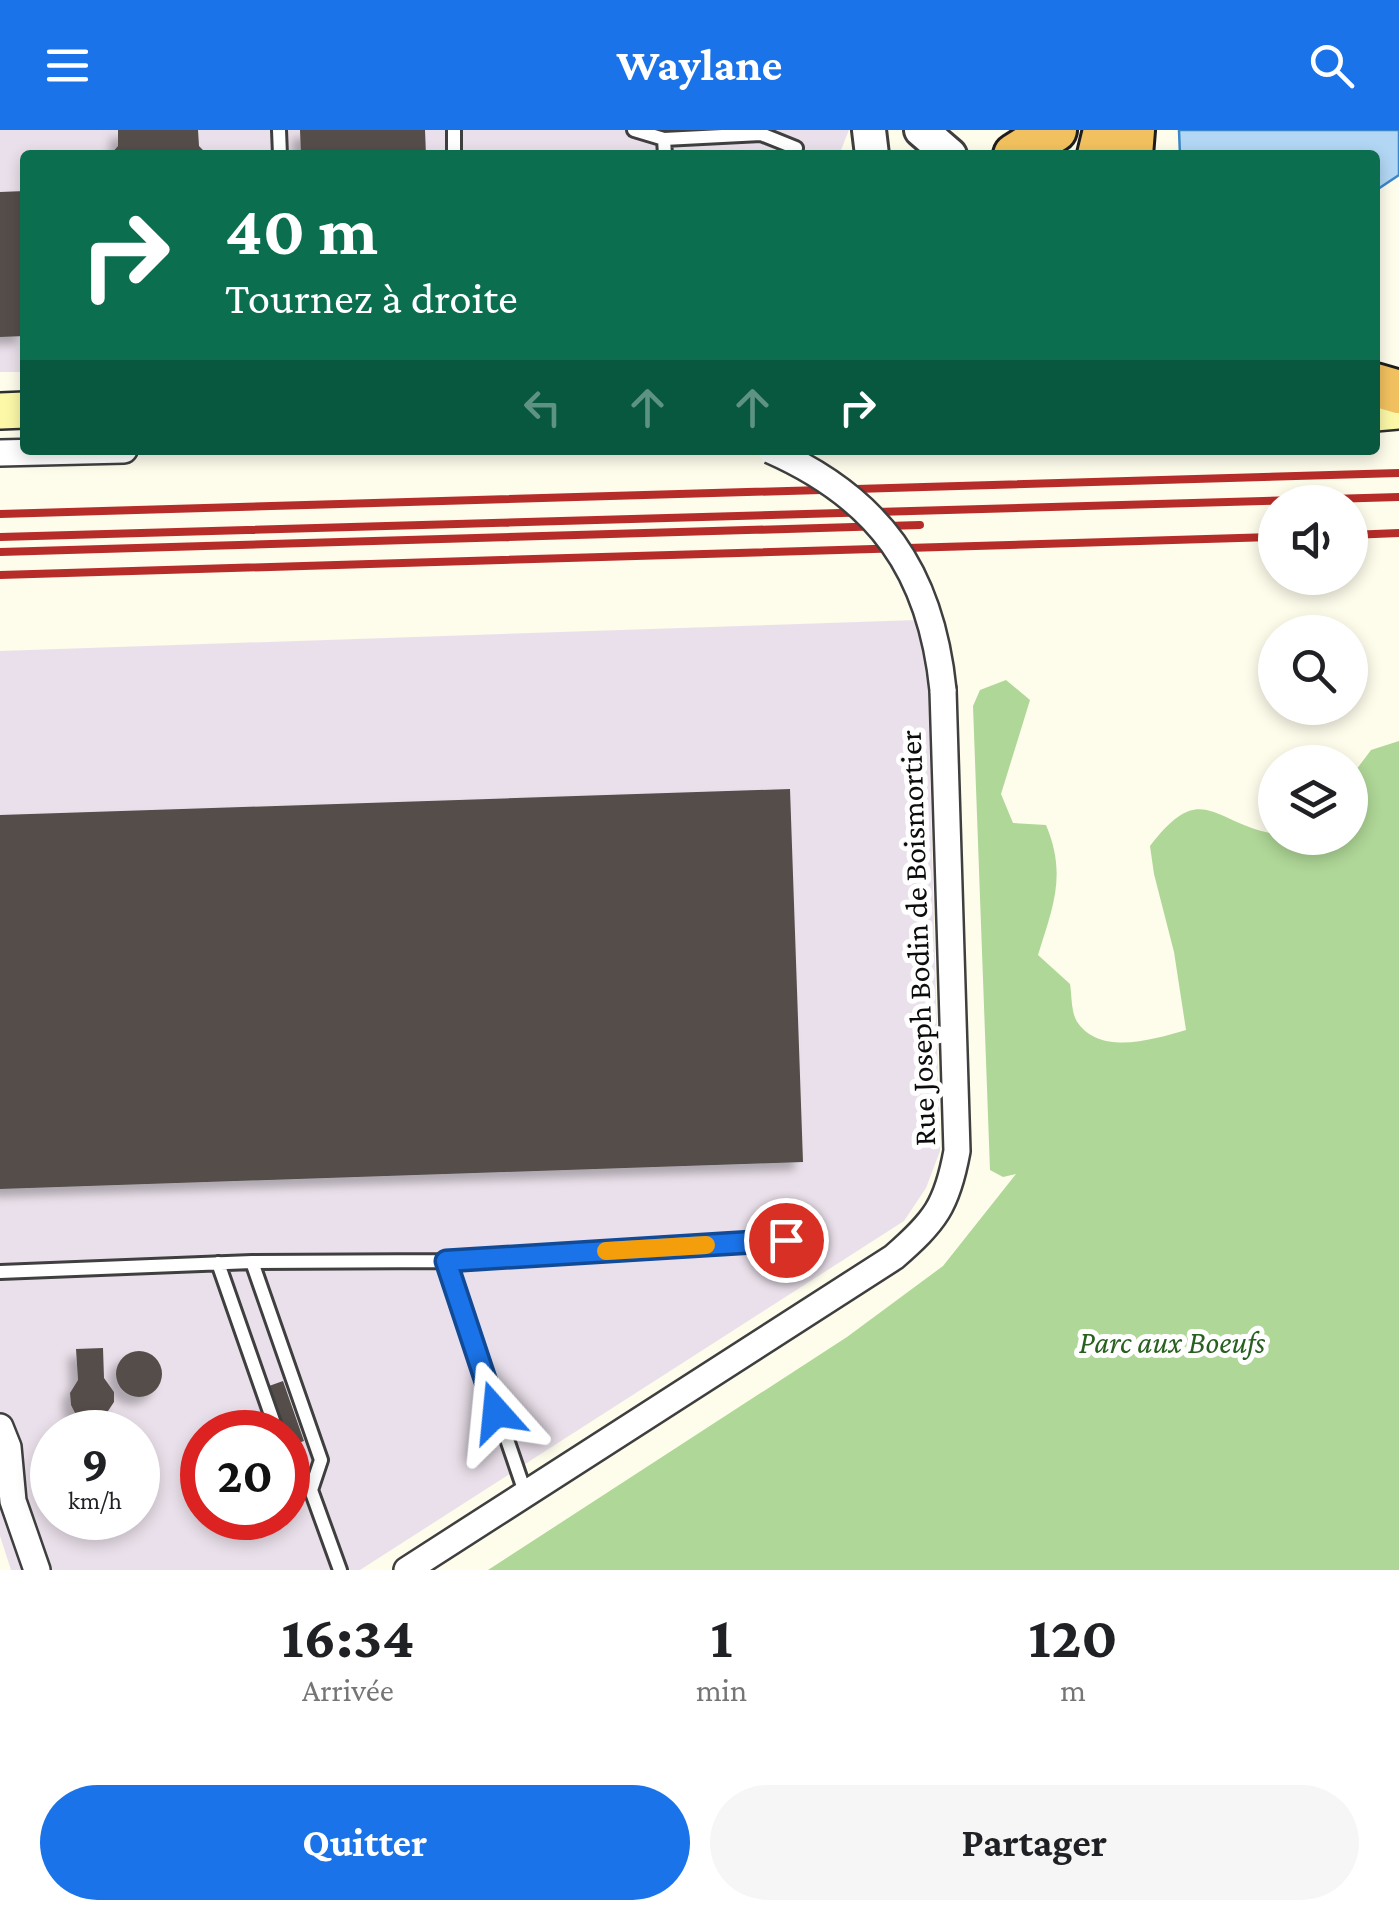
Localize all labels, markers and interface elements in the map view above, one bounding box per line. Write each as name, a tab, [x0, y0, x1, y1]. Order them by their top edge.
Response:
icon: menu	[40, 38, 95, 93]
icon: search	[1304, 38, 1359, 93]
text: Waylane	[616, 40, 783, 90]
icon: right	[60, 190, 190, 320]
text: 40 m	[225, 191, 378, 269]
text: Tournez à droite	[225, 273, 518, 323]
icon: left	[515, 380, 570, 435]
icon: ahead	[620, 380, 675, 435]
icon: ahead	[725, 380, 780, 435]
icon: right	[830, 380, 885, 435]
map controls	[1258, 485, 1368, 855]
button: sound	[1258, 485, 1368, 595]
button: search	[1258, 615, 1368, 725]
street label: Rue Joseph Bodin de Boismortier	[892, 729, 942, 1147]
button: layers	[1258, 745, 1368, 855]
pin	[744, 1198, 829, 1283]
icon: arrive	[759, 1213, 814, 1268]
park label: Parc aux Boeufs	[1079, 1324, 1265, 1360]
position arrow	[444, 1360, 548, 1464]
speed limit sign: 20	[180, 1410, 310, 1540]
text: 9	[81, 1435, 109, 1491]
text: km/h	[68, 1487, 122, 1514]
text: 16:34	[281, 1603, 415, 1670]
text: 1	[710, 1603, 733, 1670]
text: 120	[1028, 1603, 1118, 1670]
text: Arrivée	[302, 1672, 394, 1708]
text: min	[696, 1672, 747, 1708]
text: m	[1060, 1672, 1086, 1708]
button: Quitter	[40, 1785, 690, 1900]
button: Partager	[710, 1785, 1359, 1900]

